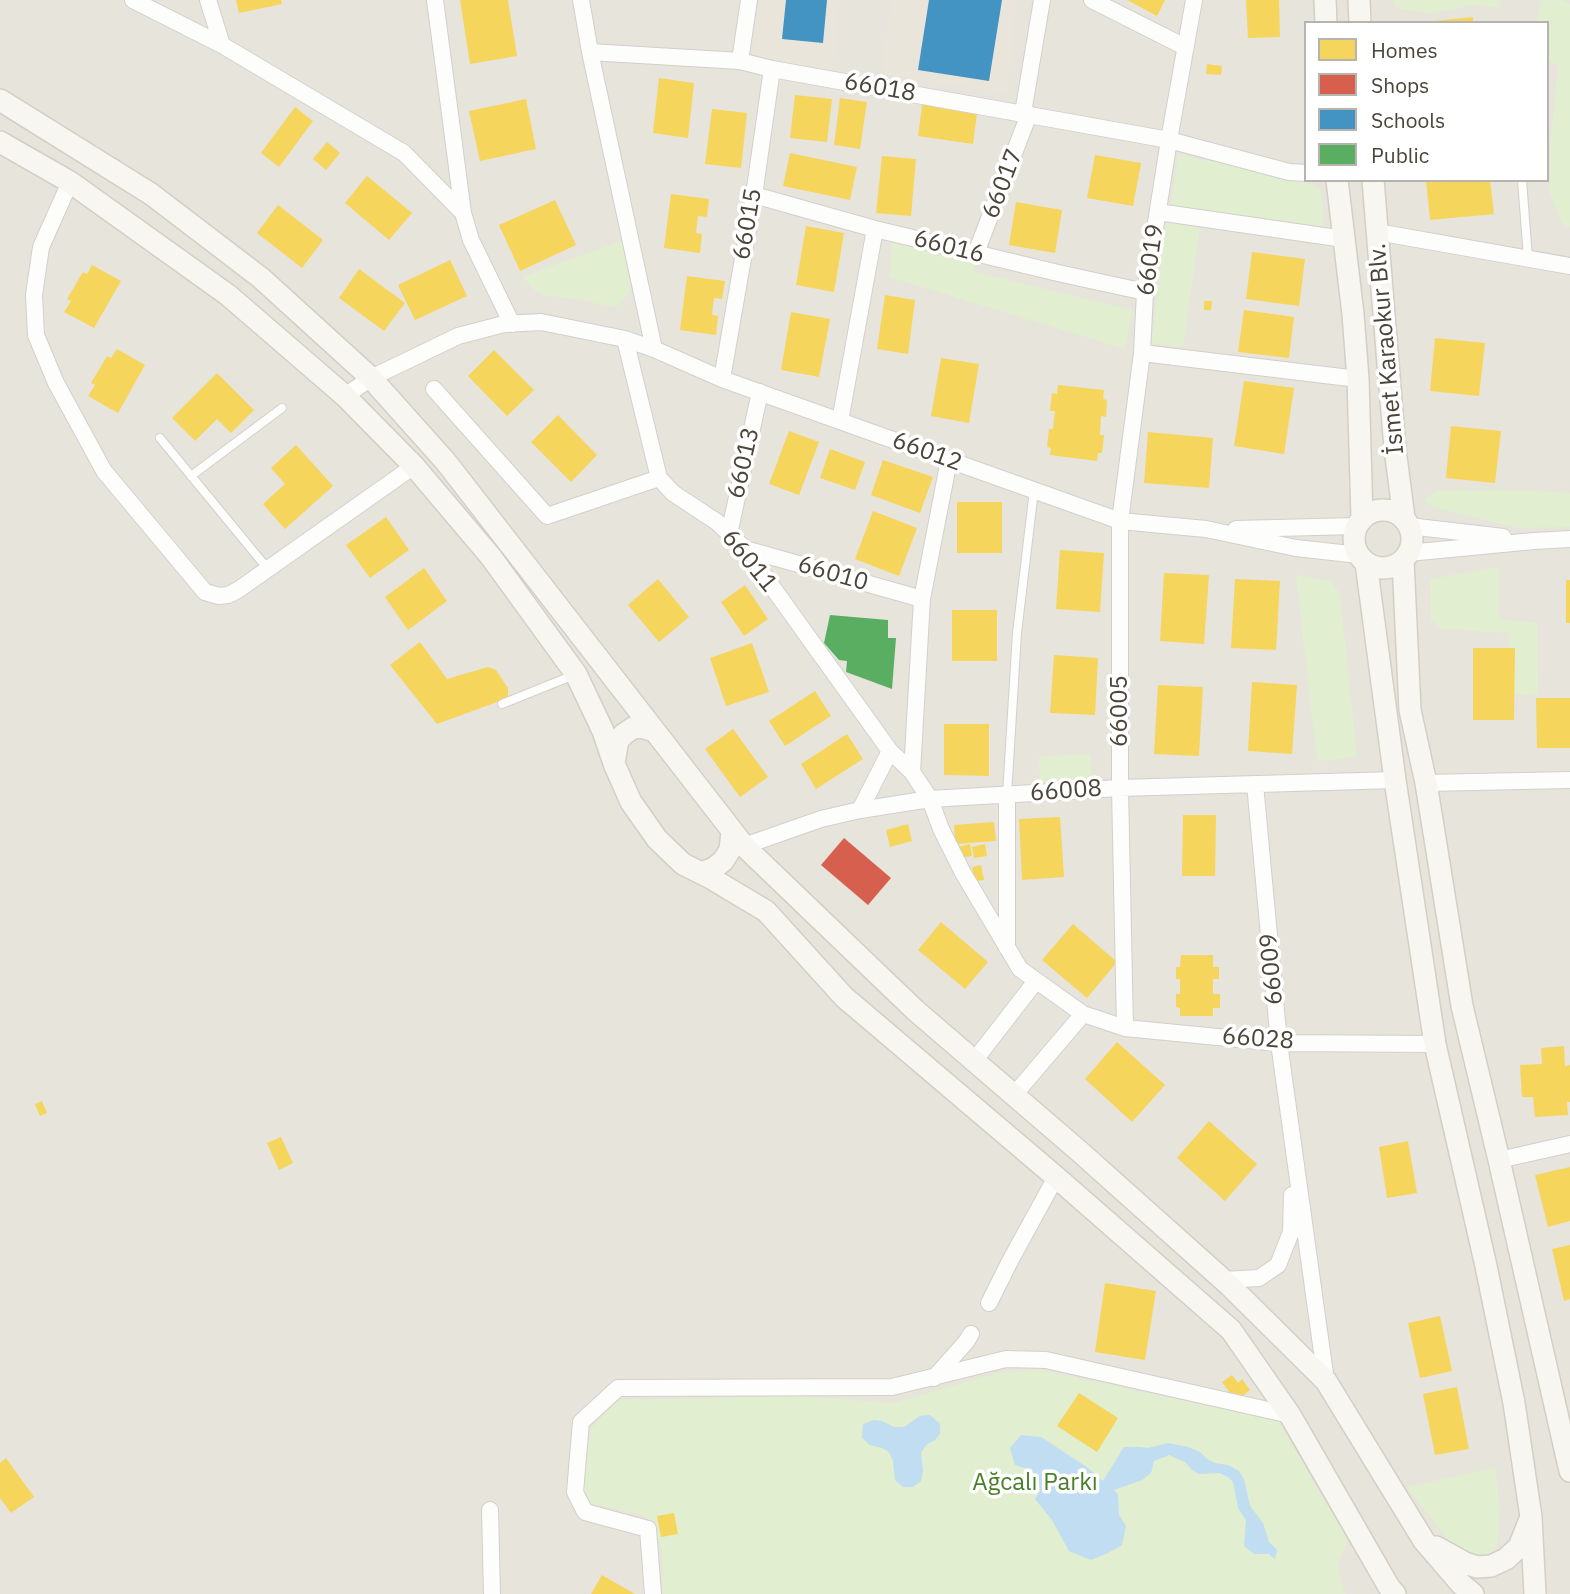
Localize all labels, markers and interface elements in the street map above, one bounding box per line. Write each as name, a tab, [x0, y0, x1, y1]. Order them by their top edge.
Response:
legend	[1304, 21, 1549, 182]
text: Homes	[1371, 36, 1438, 64]
street label: 66018	[842, 68, 918, 108]
text: Shops	[1371, 71, 1429, 99]
text: Schools	[1371, 106, 1445, 134]
text: Public	[1371, 141, 1429, 169]
street label: 66017	[977, 145, 1029, 223]
street label: 66015	[728, 186, 768, 262]
street label: 66019	[1132, 222, 1170, 298]
street label: 66016	[911, 224, 987, 270]
street label: İsmet Karaokur Blv.	[1363, 242, 1411, 456]
street label: 66013	[722, 425, 766, 501]
street label: 66012	[888, 426, 966, 478]
street label: 66011	[715, 524, 783, 598]
street label: 66010	[794, 550, 872, 598]
street label: 66005	[1106, 675, 1134, 747]
street label: 66008	[1029, 774, 1103, 808]
street label: 66009	[1255, 932, 1289, 1006]
street label: 66028	[1221, 1022, 1295, 1056]
park label: Ağcalı Parkı	[972, 1469, 1098, 1497]

